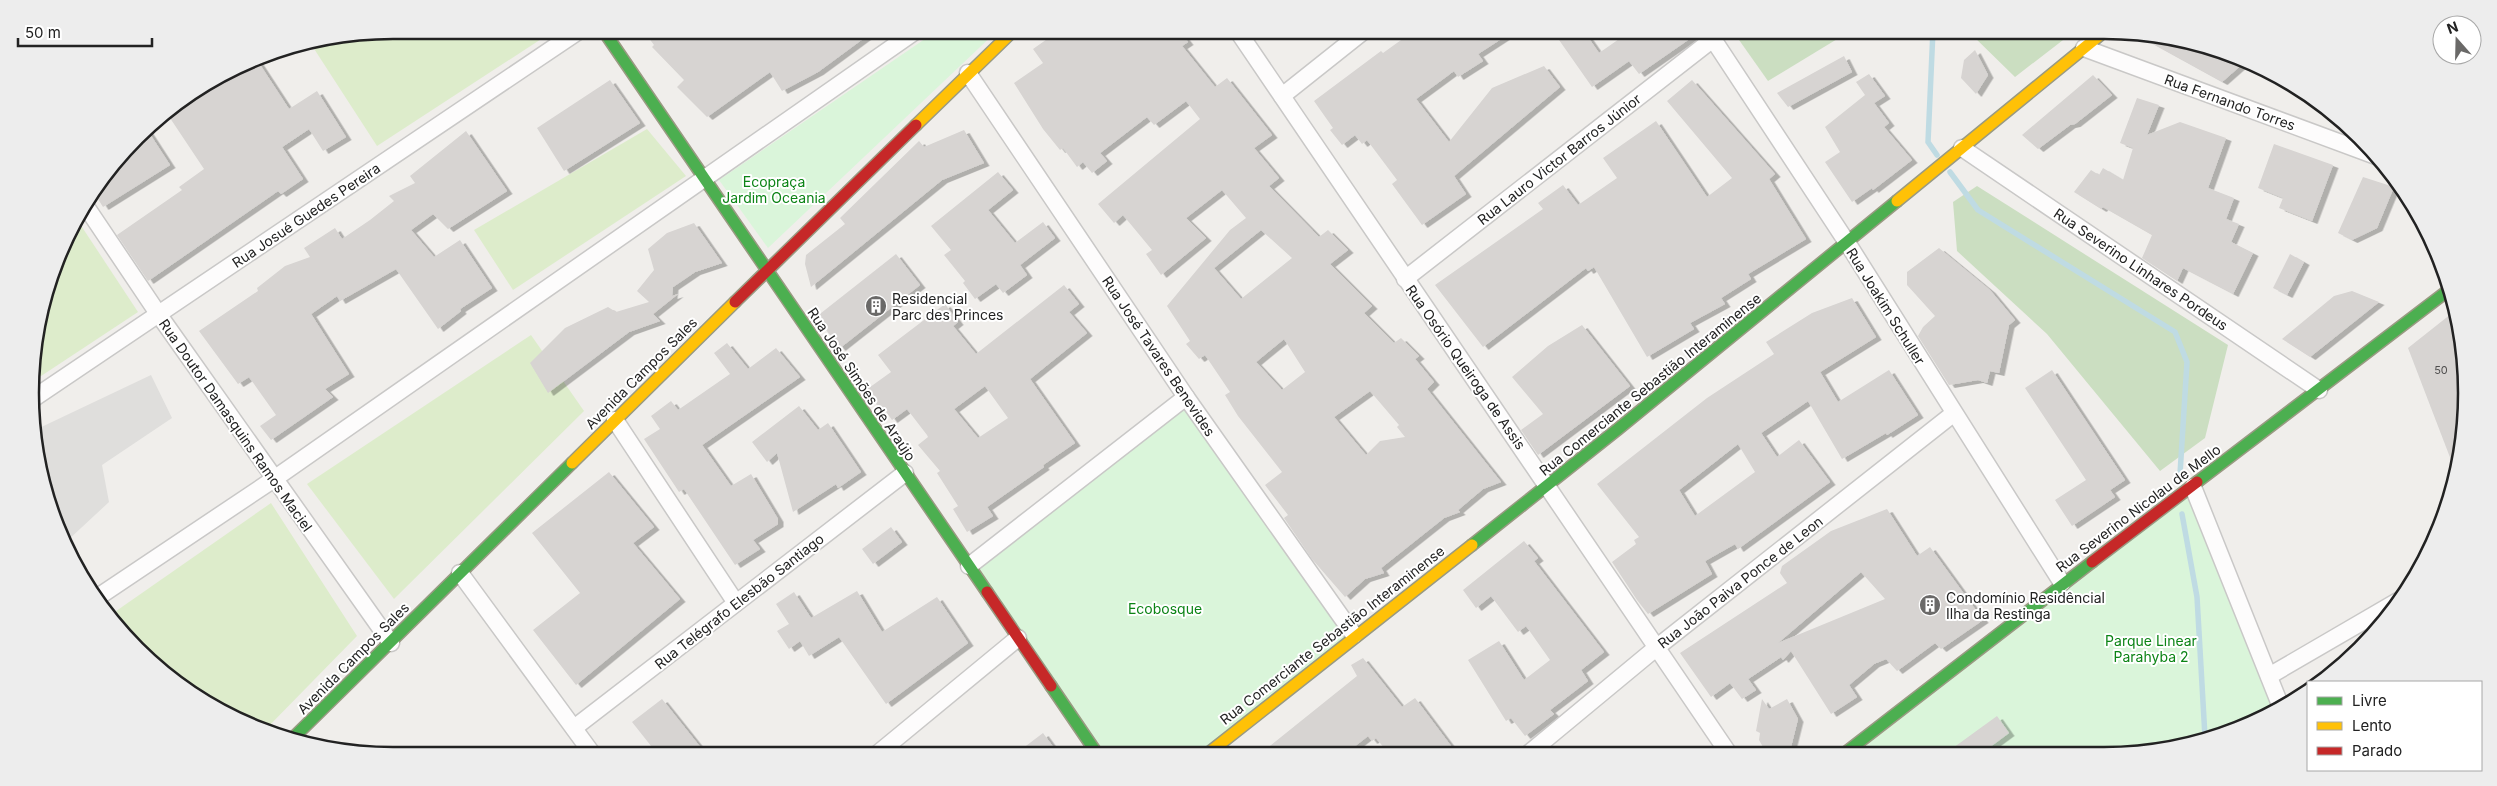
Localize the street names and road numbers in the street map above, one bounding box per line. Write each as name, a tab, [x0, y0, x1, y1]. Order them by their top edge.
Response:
street label: Rua Fernando Torres	[2162, 70, 2298, 134]
street label: Rua Lauro Victor Barros Júnior	[1474, 90, 1644, 228]
street label: Rua Josué Guedes Pereira	[229, 159, 383, 271]
street label: Rua Severino Linhares Pordeus	[2051, 204, 2231, 334]
street label: Rua Joakim Schuller	[1843, 244, 1929, 368]
street label: Rua José Tavares Benevides	[1099, 273, 1219, 439]
street label: Rua Osório Queiroga de Assis	[1403, 281, 1529, 453]
street label: Rua Comerciante Sebastião Interaminense	[1536, 289, 1764, 479]
street label: Rua José Simões de Araújo	[804, 304, 920, 464]
street label: Avenida Campos Sales	[582, 314, 700, 432]
street label: Rua Doutor Damasquins Ramos Maciel	[156, 315, 316, 535]
street label: Rua Severino Nicolau de Mello	[2052, 441, 2224, 575]
street label: Rua João Paiva Ponce de Leon	[1654, 512, 1826, 652]
street label: Rua Telégrafo Elesbão Santiago	[651, 530, 827, 672]
street label: Rua Comerciante Sebastião Interaminense	[1216, 542, 1448, 728]
street label: Avenida Campos Sales	[294, 599, 412, 717]

